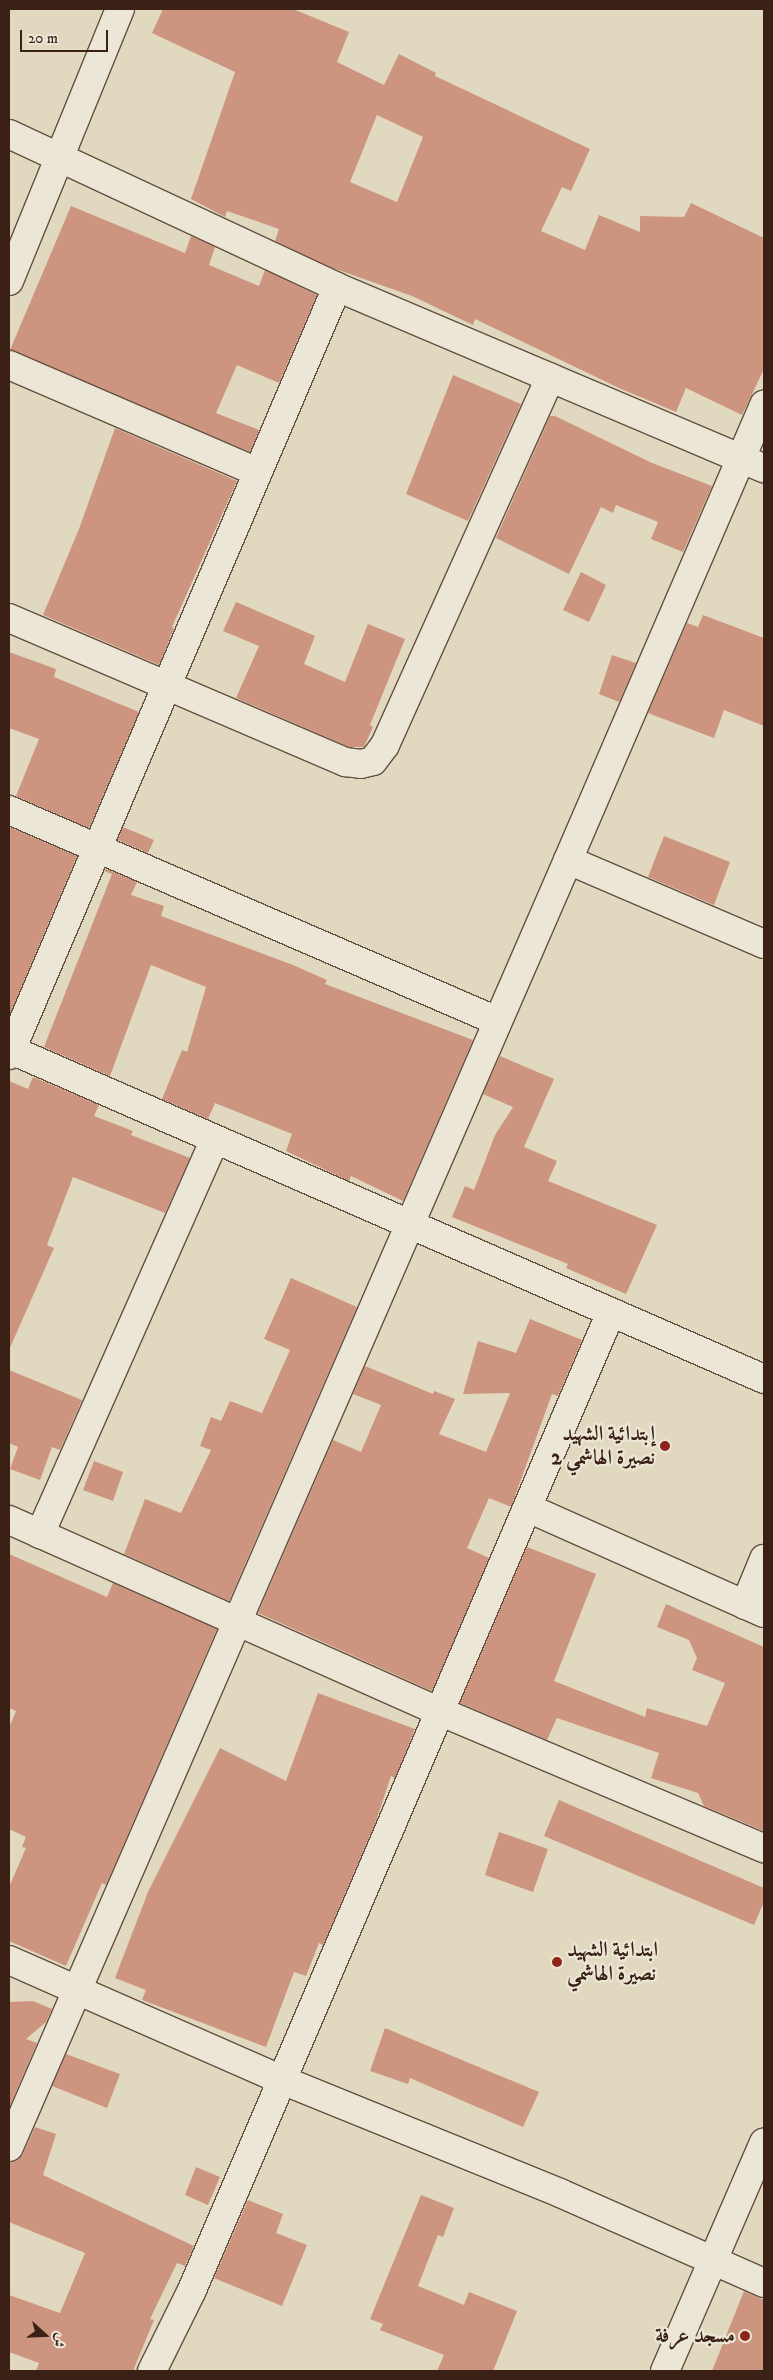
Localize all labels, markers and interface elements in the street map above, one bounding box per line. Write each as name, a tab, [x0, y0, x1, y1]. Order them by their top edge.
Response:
scale bar	[22, 20, 110, 52]
text: 20 m	[28, 29, 58, 48]
place label: إبتدائية الشهيد نصيرة الهاشمي 2	[551, 1421, 655, 1471]
marker: إبتدائية الشهيد نصيرة الهاشمي 2	[659, 1440, 671, 1452]
place label: ابتدائية الشهيد نصيرة الهاشمي	[567, 1937, 658, 1987]
marker: ابتدائية الشهيد نصيرة الهاشمي	[551, 1956, 563, 1968]
north arrow	[20, 2310, 70, 2360]
place label: مسجد عرفة	[655, 2323, 735, 2349]
marker: مسجد عرفة	[739, 2330, 751, 2342]
text: ش	[48, 2331, 70, 2350]

